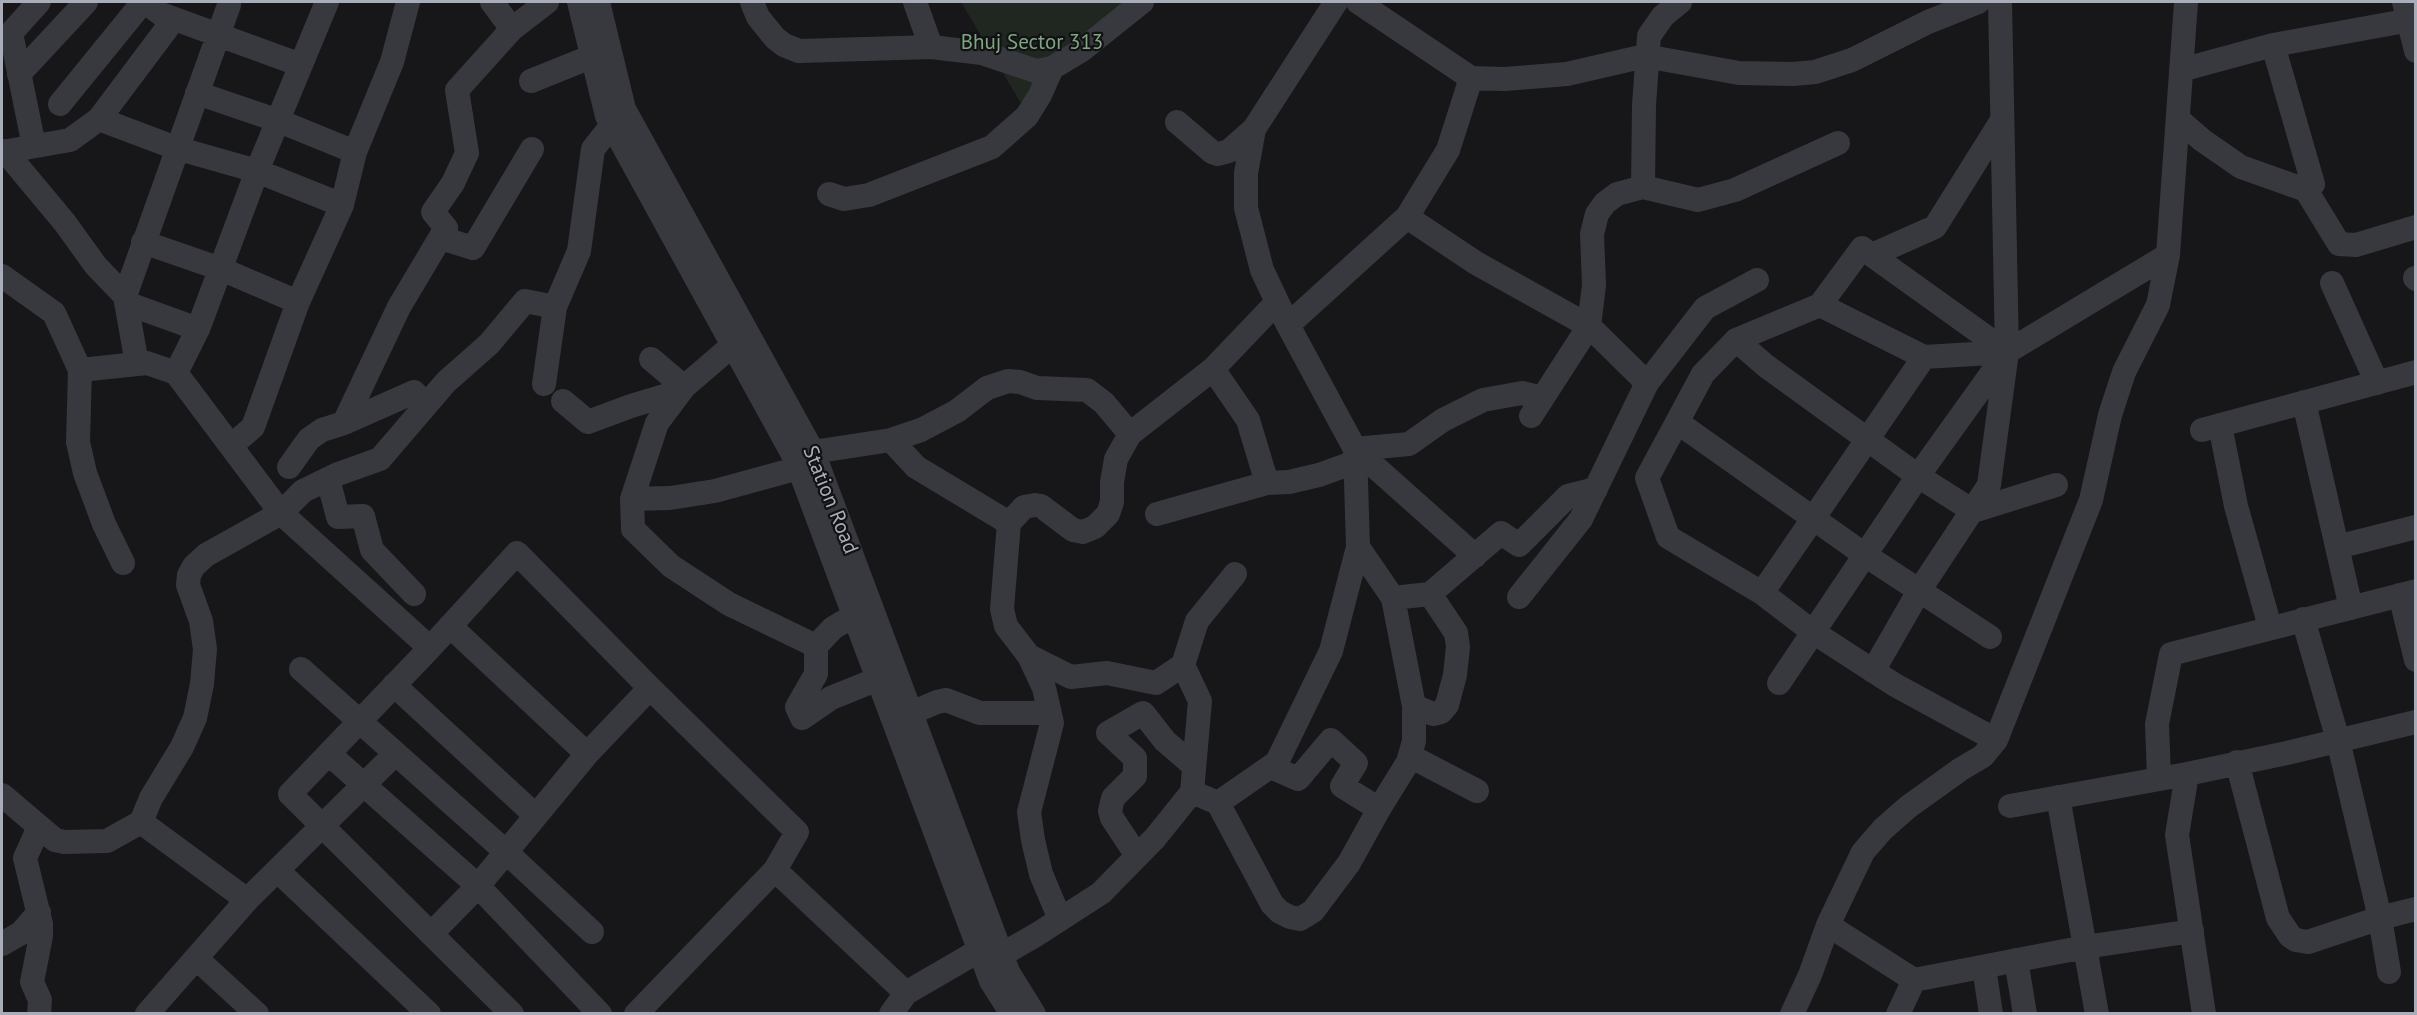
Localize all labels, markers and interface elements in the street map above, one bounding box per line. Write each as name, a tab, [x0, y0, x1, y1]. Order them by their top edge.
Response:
park label: Bhuj Sector 313	[961, 30, 1103, 56]
street label: Station Road	[797, 442, 863, 558]

